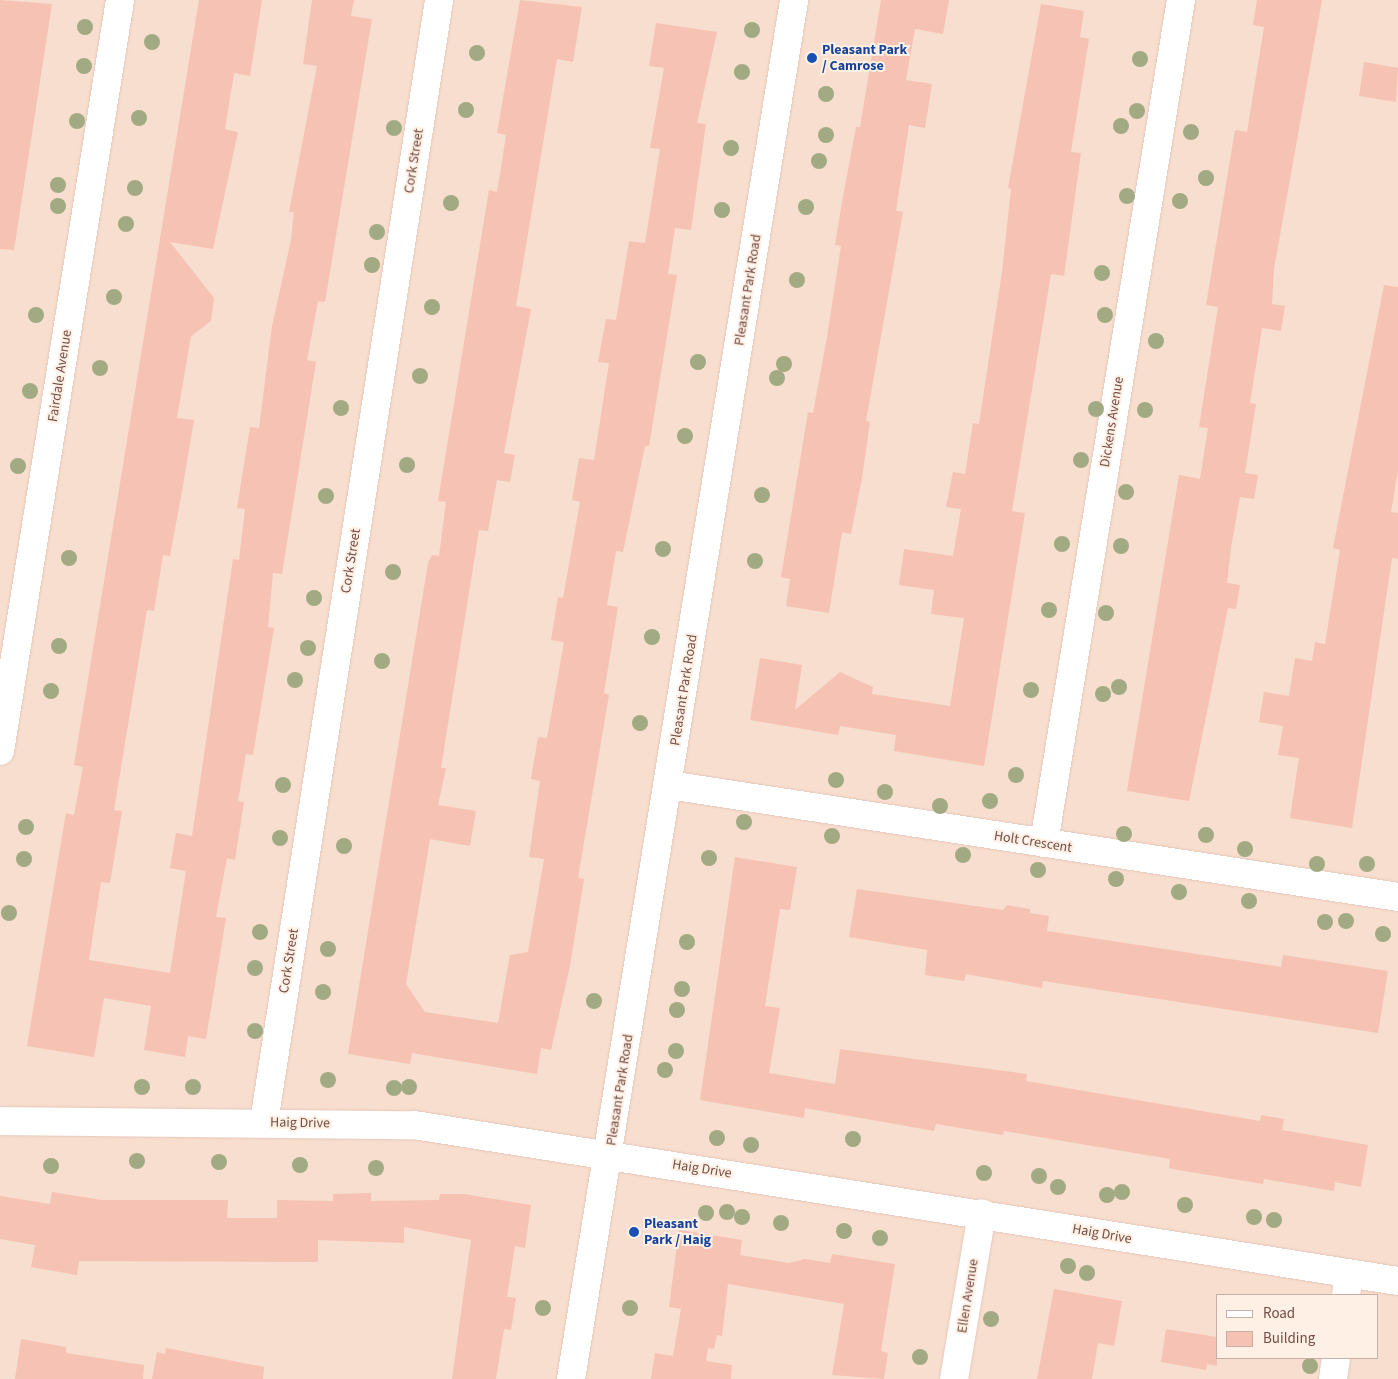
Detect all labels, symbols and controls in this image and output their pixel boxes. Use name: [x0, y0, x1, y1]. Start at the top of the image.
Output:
place label: Pleasant Park / Camrose: [822, 42, 907, 74]
marker: Pleasant Park / Camrose: [806, 52, 818, 64]
street label: Cork Street: [401, 127, 427, 195]
street label: Pleasant Park Road: [731, 233, 765, 347]
street label: Fairdale Avenue: [44, 329, 76, 423]
street label: Dickens Avenue: [1097, 375, 1127, 469]
street label: Cork Street: [338, 527, 364, 595]
street label: Pleasant Park Road: [667, 633, 701, 747]
street label: Holt Crescent: [993, 828, 1073, 856]
street label: Cork Street: [276, 927, 302, 995]
street label: Pleasant Park Road: [603, 1033, 637, 1147]
street label: Haig Drive: [270, 1114, 330, 1132]
street label: Haig Drive: [671, 1156, 733, 1182]
place label: Pleasant Park / Haig: [644, 1216, 711, 1248]
street label: Haig Drive: [1071, 1221, 1133, 1247]
marker: Pleasant Park / Haig: [628, 1226, 640, 1238]
street label: Ellen Avenue: [954, 1258, 982, 1334]
legend: [1216, 1294, 1378, 1359]
text: Road: [1263, 1303, 1295, 1324]
text: Building: [1263, 1328, 1315, 1349]

